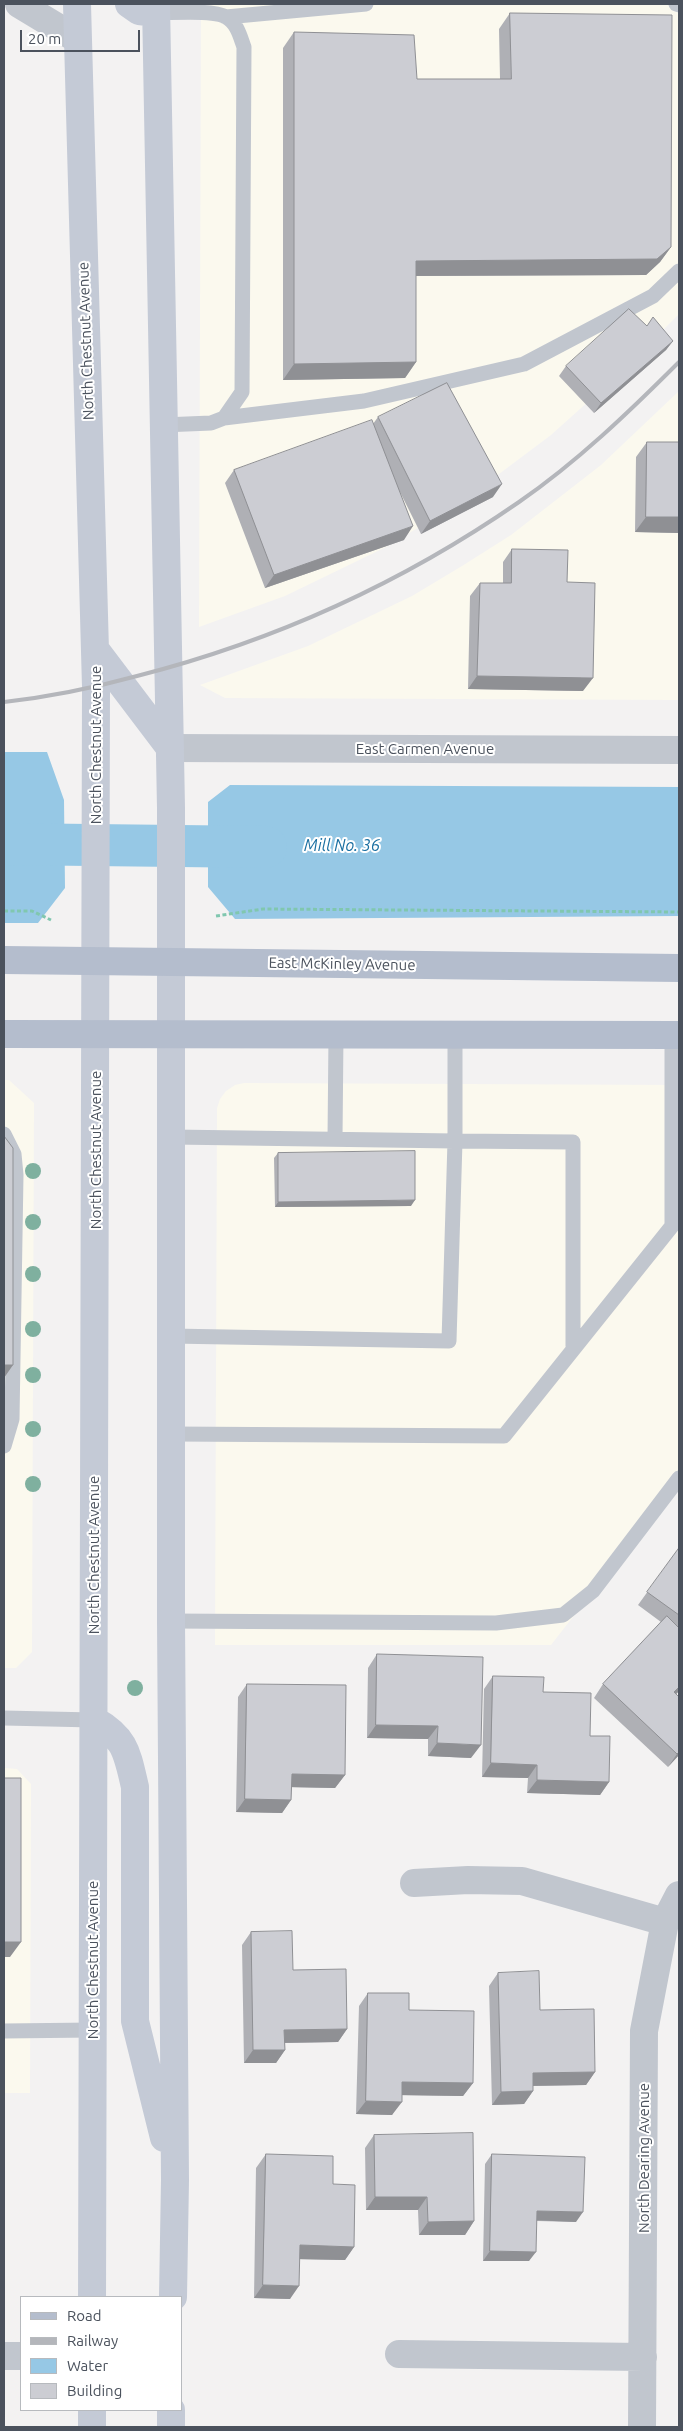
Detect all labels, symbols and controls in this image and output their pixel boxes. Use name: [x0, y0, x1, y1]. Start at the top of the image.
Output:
scale bar: [22, 20, 142, 52]
text: 20 m: [28, 30, 61, 47]
street label: North Chestnut Avenue: [74, 261, 98, 421]
street label: North Chestnut Avenue: [87, 666, 105, 824]
street label: East Carmen Avenue: [356, 740, 494, 758]
water label: Mill No. 36: [304, 836, 380, 856]
street label: East McKinley Avenue: [268, 954, 416, 974]
street label: North Chestnut Avenue: [87, 1071, 105, 1229]
street label: North Chestnut Avenue: [85, 1476, 103, 1634]
street label: North Chestnut Avenue: [84, 1881, 102, 2039]
street label: North Dearing Avenue: [635, 2083, 653, 2233]
legend: [20, 2296, 182, 2411]
text: Road: [67, 2307, 102, 2324]
text: Railway: [67, 2332, 118, 2349]
text: Water: [67, 2357, 108, 2374]
text: Building: [67, 2382, 122, 2399]

